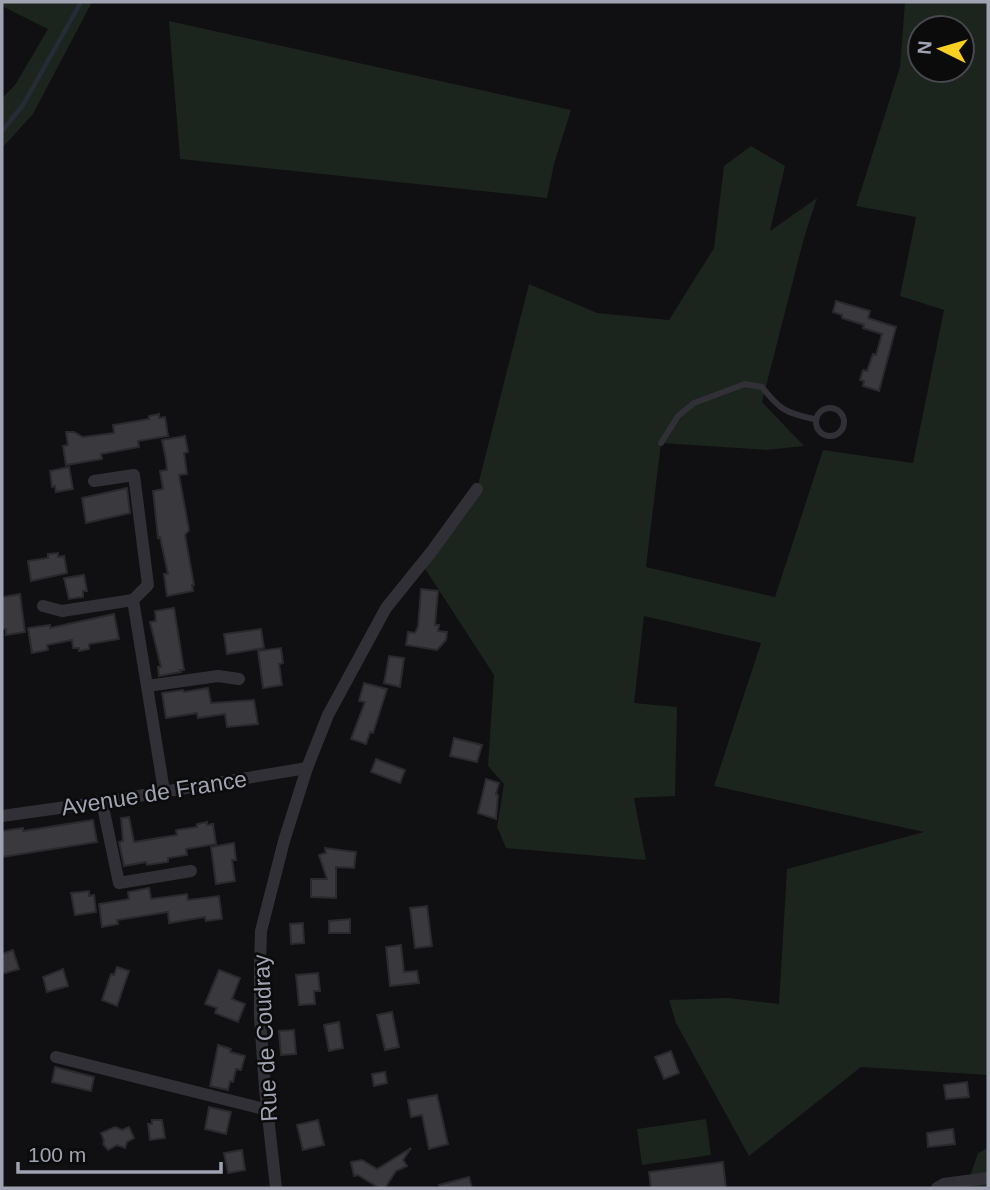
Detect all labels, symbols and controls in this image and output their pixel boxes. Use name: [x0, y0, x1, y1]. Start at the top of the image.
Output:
north arrow: [906, 14, 976, 84]
text: N: [914, 40, 936, 55]
street label: Avenue de France: [59, 765, 249, 821]
street label: Rue de Coudray: [248, 953, 282, 1122]
scale bar: [18, 1130, 220, 1174]
text: 100 m: [28, 1143, 86, 1166]

